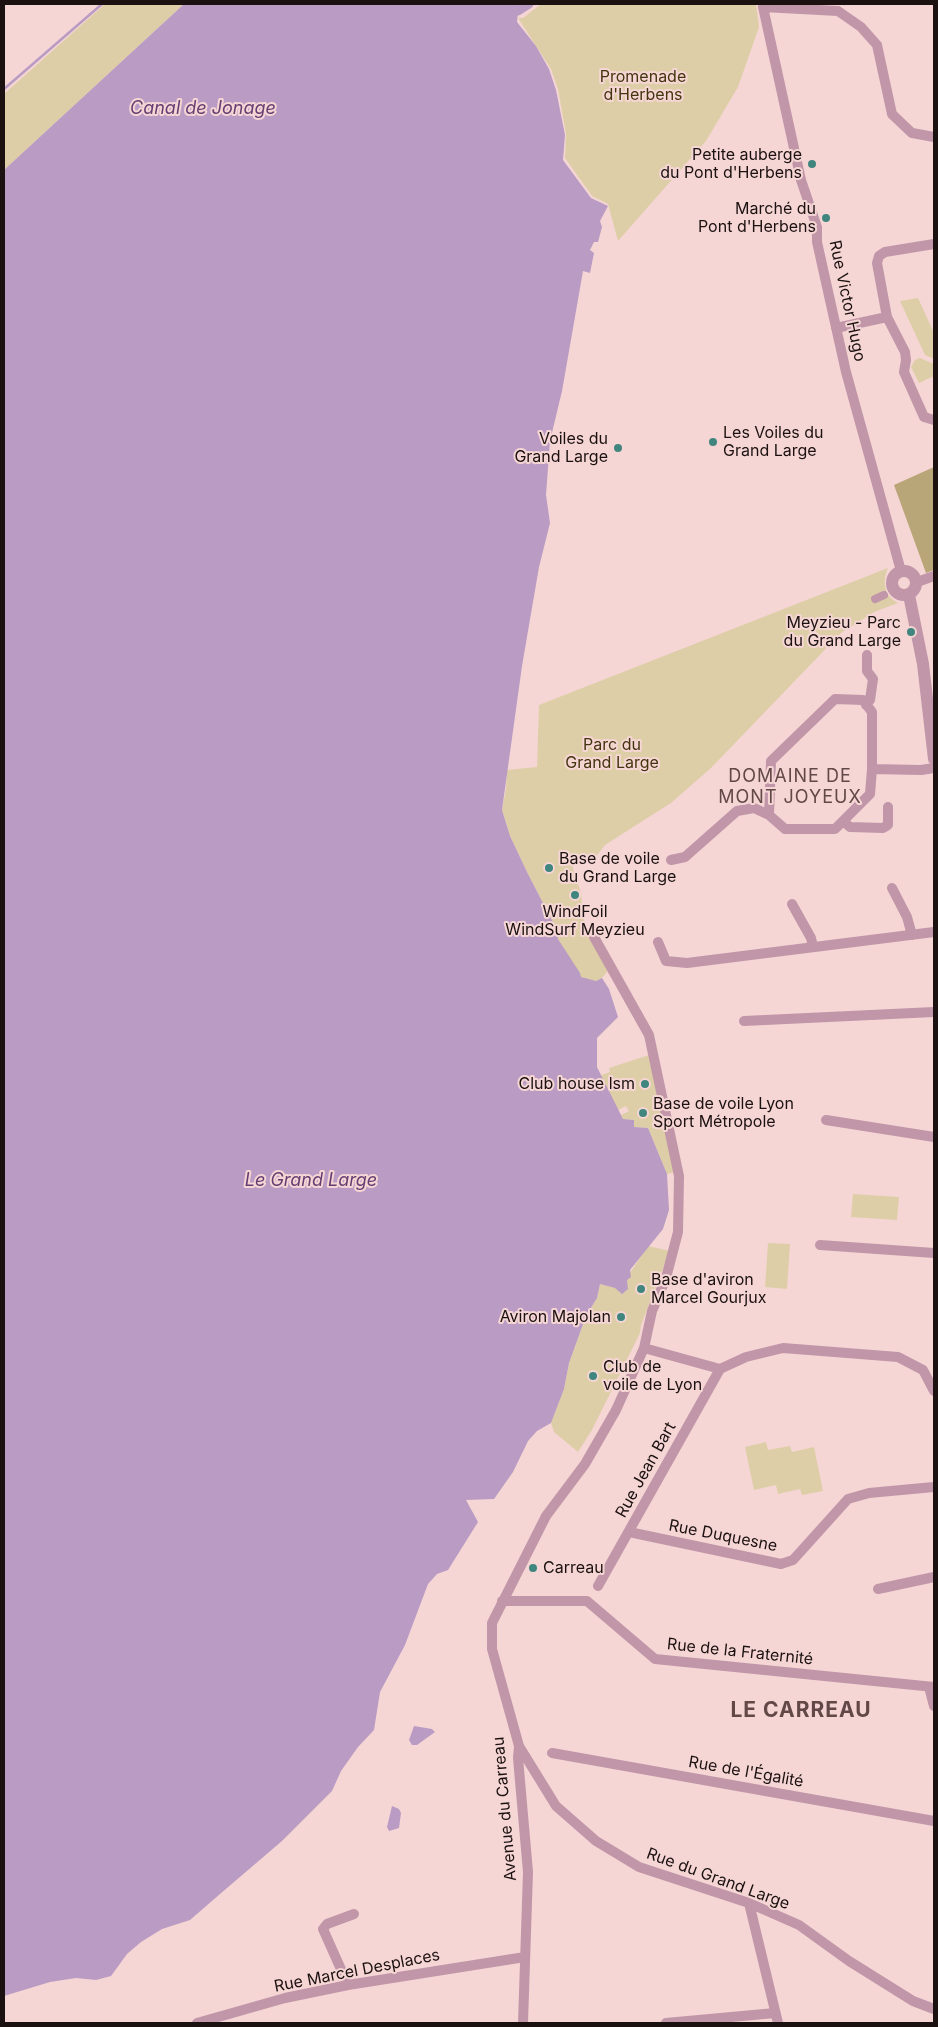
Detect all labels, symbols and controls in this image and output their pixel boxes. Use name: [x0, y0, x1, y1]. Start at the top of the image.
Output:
park label: Promenade d'Herbens: [600, 67, 686, 105]
water label: Canal de Jonage: [130, 98, 276, 120]
place label: Petite auberge du Pont d'Herbens: [660, 145, 802, 183]
marker: Petite auberge du Pont d'Herbens: [806, 158, 818, 170]
place label: Marché du Pont d'Herbens: [698, 199, 816, 237]
marker: Marché du Pont d'Herbens: [820, 212, 832, 224]
street label: Rue Victor Hugo: [825, 239, 869, 363]
place label: Les Voiles du Grand Large: [723, 423, 823, 461]
place label: Voiles du Grand Large: [514, 429, 608, 467]
marker: Les Voiles du Grand Large: [707, 436, 719, 448]
marker: Voiles du Grand Large: [612, 442, 624, 454]
place label: Meyzieu - Parc du Grand Large: [784, 613, 901, 651]
marker: Meyzieu - Parc du Grand Large: [905, 626, 917, 638]
park label: Parc du Grand Large: [565, 735, 659, 773]
district label: DOMAINE DE MONT JOYEUX: [717, 766, 863, 809]
place label: Base de voile du Grand Large: [559, 849, 676, 887]
marker: Base de voile du Grand Large: [543, 862, 555, 874]
marker: WindFoil WindSurf Meyzieu: [569, 889, 581, 901]
place label: WindFoil WindSurf Meyzieu: [505, 902, 645, 940]
place label: Club house lsm: [519, 1074, 635, 1094]
marker: Club house lsm: [639, 1078, 651, 1090]
place label: Base de voile Lyon Sport Métropole: [653, 1094, 794, 1132]
marker: Base de voile Lyon Sport Métropole: [637, 1107, 649, 1119]
water label: Le Grand Large: [245, 1170, 377, 1192]
place label: Base d'aviron Marcel Gourjux: [651, 1270, 766, 1308]
marker: Base d'aviron Marcel Gourjux: [635, 1283, 647, 1295]
place label: Aviron Majolan: [500, 1307, 611, 1327]
marker: Aviron Majolan: [615, 1311, 627, 1323]
place label: Club de voile de Lyon: [603, 1357, 702, 1395]
marker: Club de voile de Lyon: [587, 1370, 599, 1382]
street label: Rue Jean Bart: [612, 1419, 680, 1521]
street label: Rue Duquesne: [667, 1516, 779, 1556]
place label: Carreau: [543, 1558, 604, 1578]
marker: Carreau: [527, 1562, 539, 1574]
street label: Rue de la Fraternité: [666, 1635, 814, 1669]
district label: LE CARREAU: [729, 1698, 873, 1724]
street label: Avenue du Carreau: [489, 1736, 521, 1882]
street label: Rue de l'Égalité: [687, 1752, 805, 1792]
street label: Rue du Grand Large: [644, 1844, 792, 1914]
street label: Rue Marcel Desplaces: [272, 1945, 442, 1997]

